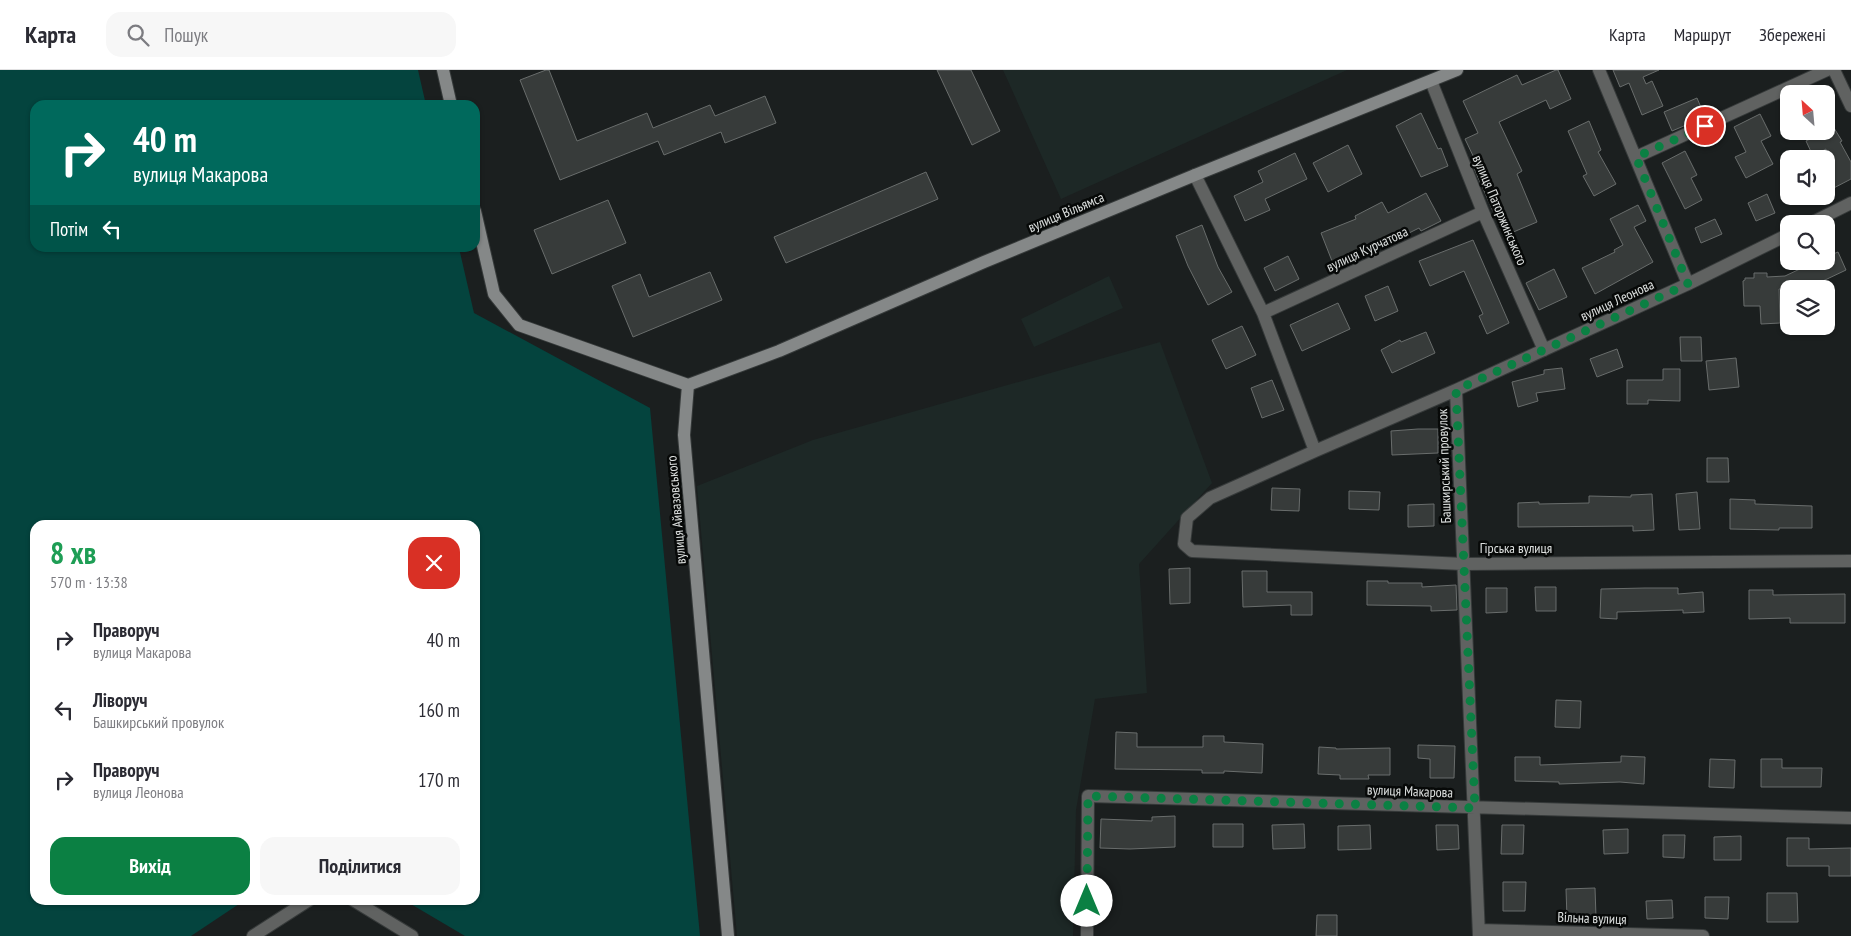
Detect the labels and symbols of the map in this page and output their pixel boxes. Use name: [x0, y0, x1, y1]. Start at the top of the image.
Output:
north arrow: [1780, 85, 1835, 140]
pin: [1684, 105, 1726, 147]
street label: вулиця Паторжинського: [1469, 152, 1531, 268]
street label: вулиця Вільямса: [1025, 188, 1107, 236]
street label: вулиця Курчатова: [1323, 222, 1411, 276]
street label: вулиця Леонова: [1577, 275, 1657, 325]
street label: Башкирський провулок: [1433, 408, 1455, 524]
street label: вулиця Айвазовського: [662, 455, 690, 565]
street label: Гірська вулиця: [1480, 539, 1552, 557]
street label: вулиця Макарова: [1367, 781, 1453, 801]
position arrow: [1060, 874, 1112, 926]
street label: Вільна вулиця: [1557, 908, 1627, 928]

